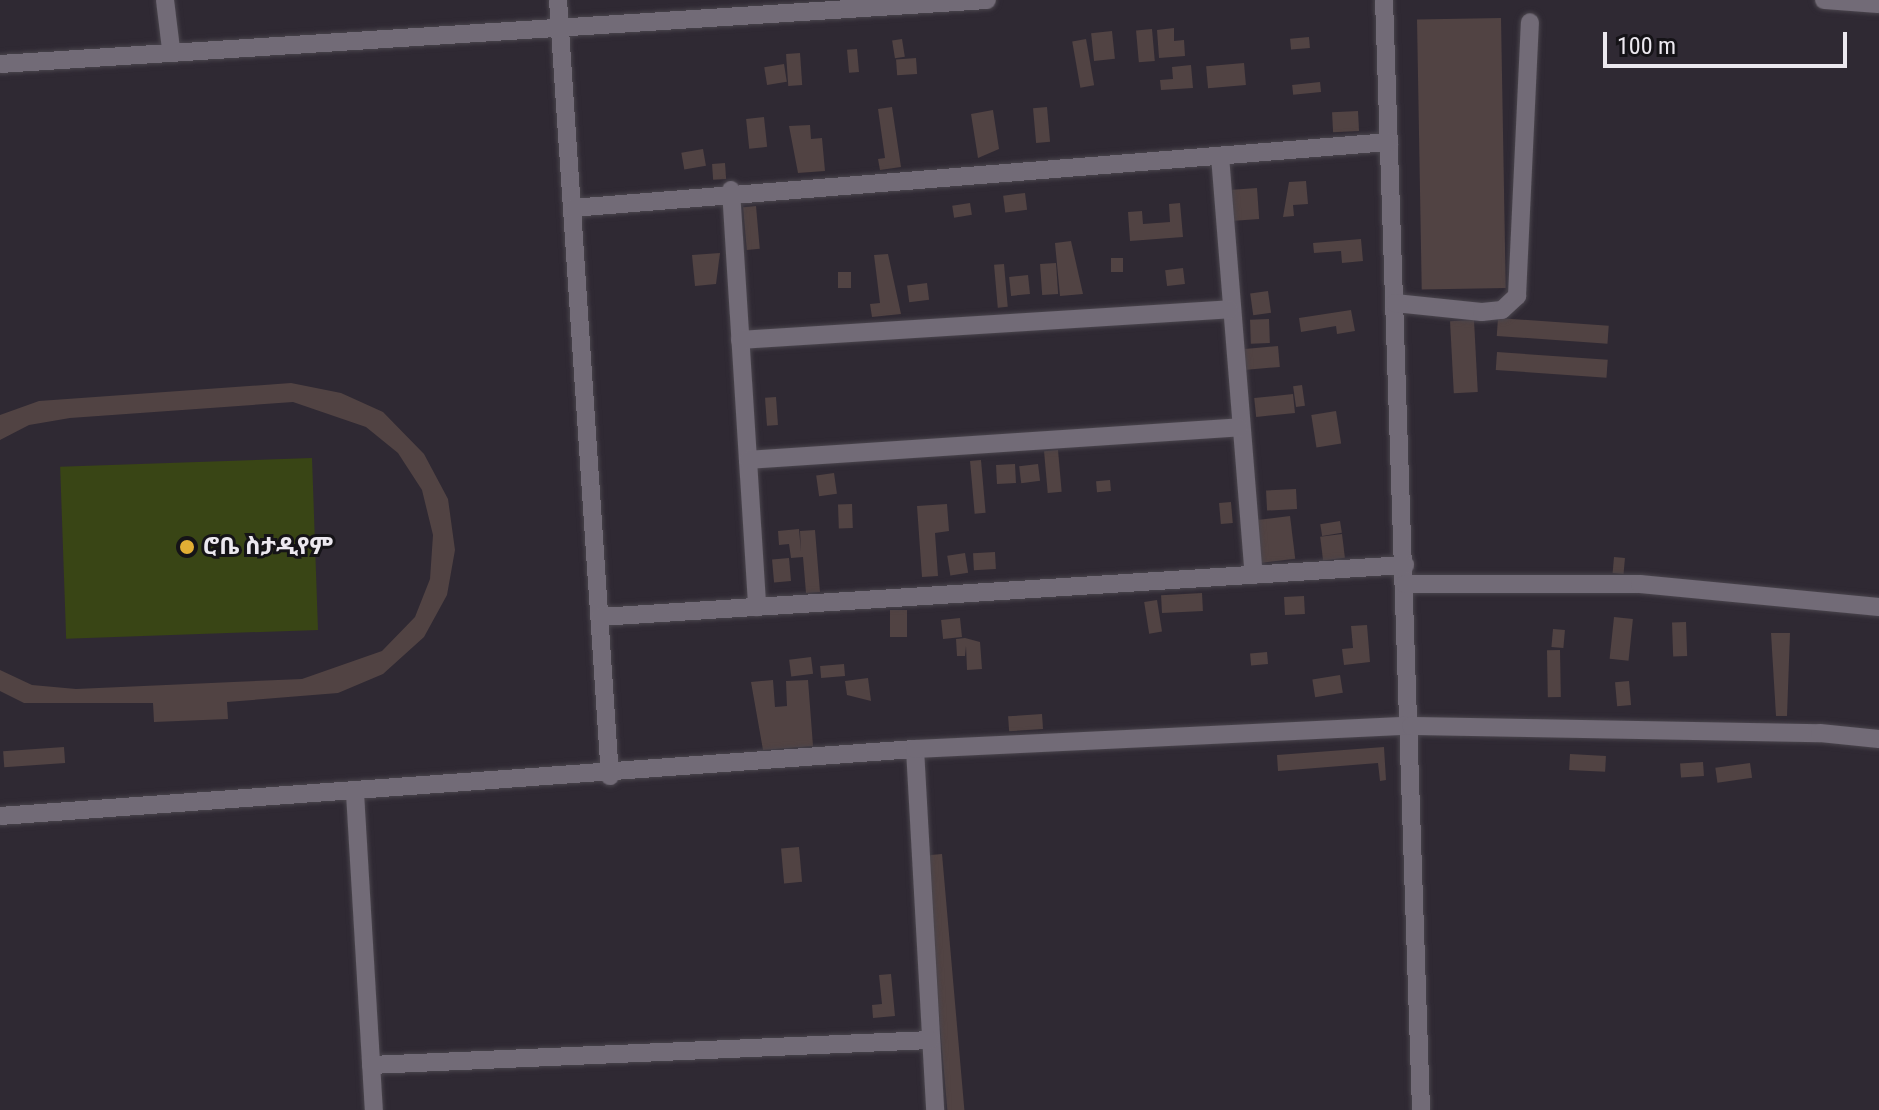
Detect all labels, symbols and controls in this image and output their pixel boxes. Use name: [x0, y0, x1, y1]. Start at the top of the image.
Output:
scale bar: [1607, 16, 1851, 66]
text: 100 m: [1617, 32, 1676, 60]
place label: ሮቤ ስታዲየም: [203, 533, 333, 561]
marker: ሮቤ ስታዲየም: [178, 538, 196, 556]

